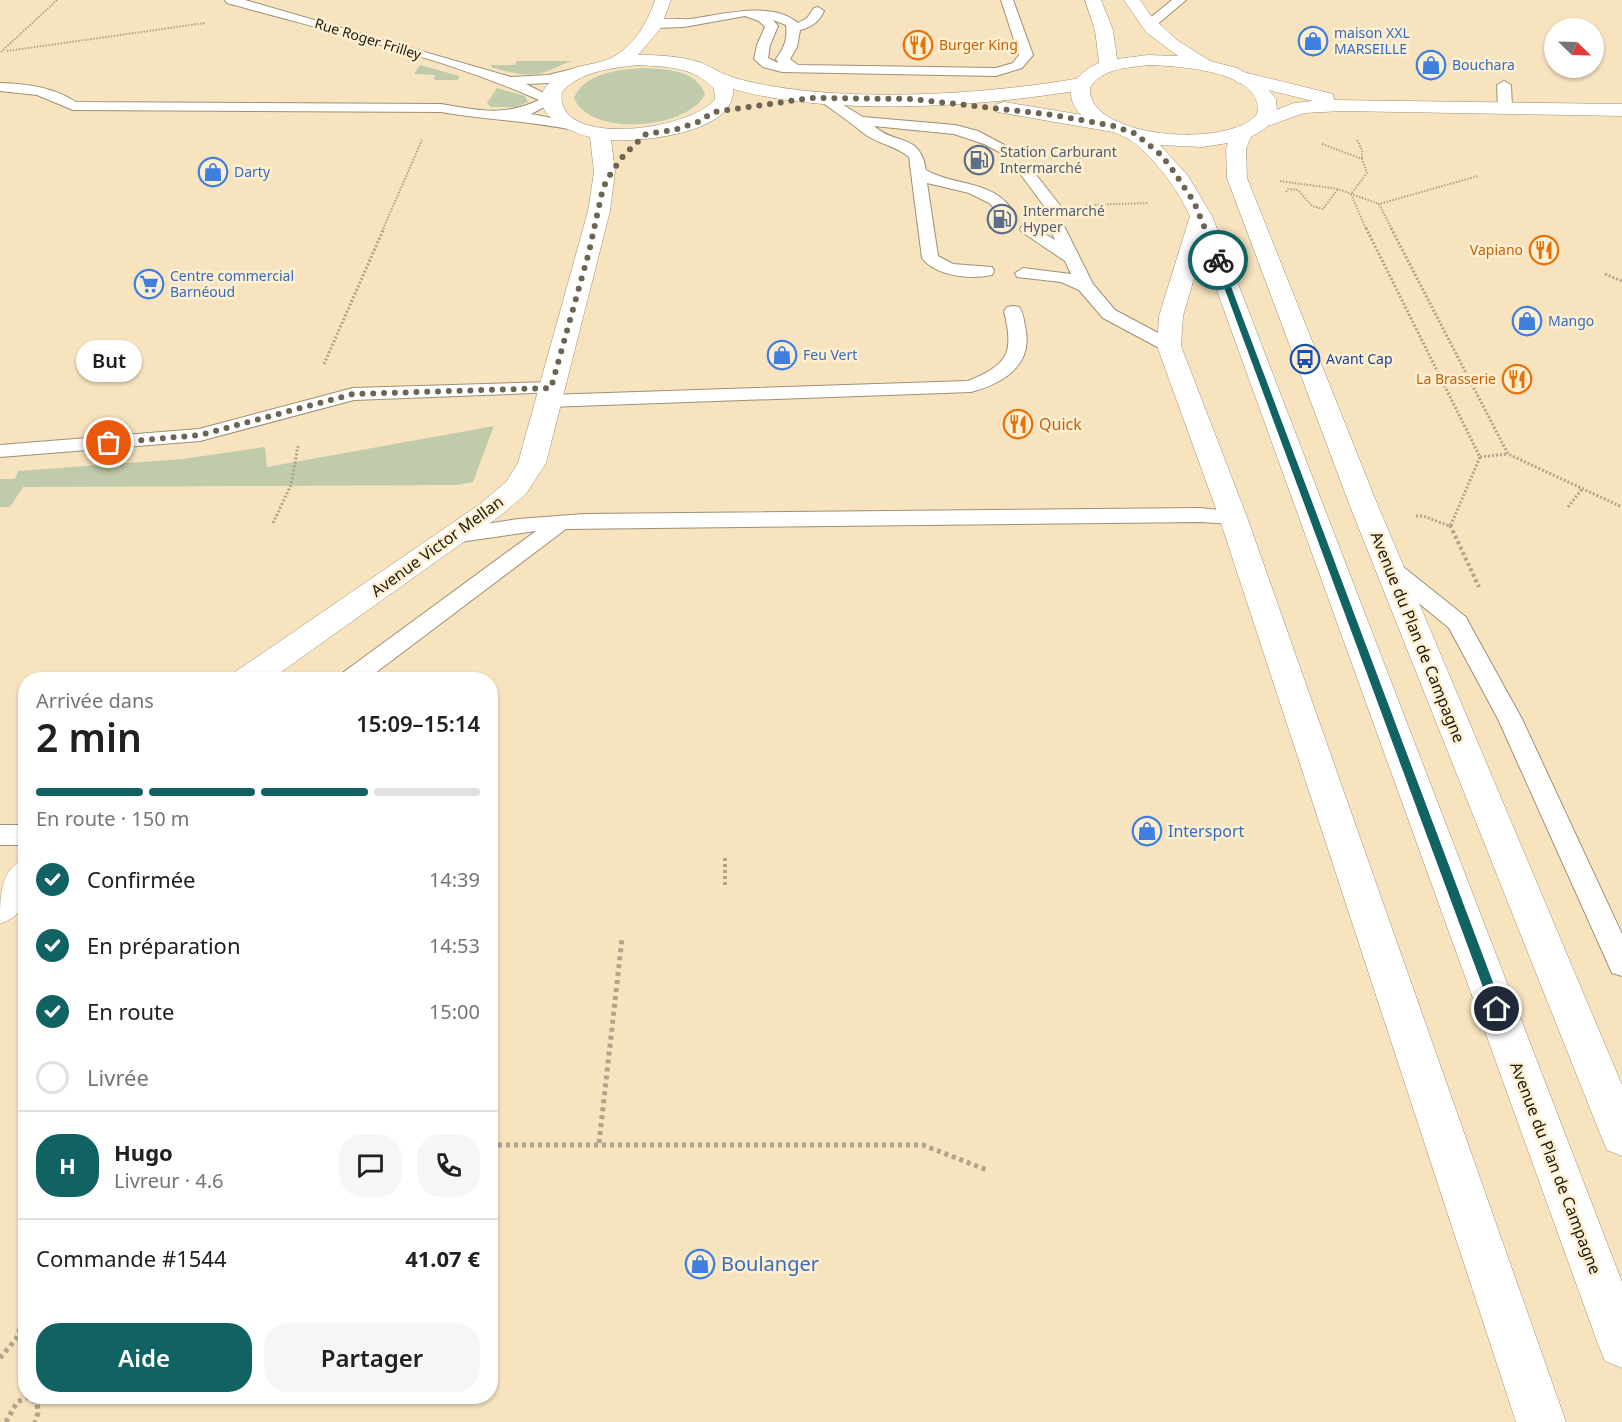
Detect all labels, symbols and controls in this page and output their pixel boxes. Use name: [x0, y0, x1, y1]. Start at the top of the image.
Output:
street label: Rue Roger Frilley: [312, 13, 425, 64]
north arrow: [1544, 18, 1604, 78]
map controls: [1544, 18, 1604, 78]
place label: maison XXL MARSEILLE: [1334, 23, 1410, 58]
shop icon: maison XXL MARSEILLE: [1297, 25, 1329, 57]
restaurant icon: Burger King: [902, 29, 934, 61]
place label: Burger King: [939, 35, 1018, 54]
shop icon: Bouchara: [1415, 49, 1447, 81]
place label: Bouchara: [1452, 55, 1515, 74]
place label: Station Carburant Intermarché: [1000, 142, 1117, 177]
fuel station icon: Station Carburant Intermarché: [963, 144, 995, 176]
shop icon: Darty: [197, 156, 229, 188]
place label: Darty: [234, 162, 271, 181]
place label: Intermarché Hyper: [1023, 201, 1105, 236]
fuel station icon: Intermarché Hyper: [986, 203, 1018, 235]
courier: [1188, 230, 1248, 290]
restaurant icon: Vapiano: [1528, 234, 1560, 266]
place label: Vapiano: [1470, 240, 1523, 259]
icon: bike: [1202, 244, 1235, 277]
place label: Centre commercial Barnéoud: [170, 266, 294, 301]
supermarket icon: Centre commercial Barnéoud: [133, 268, 165, 300]
shop icon: Mango: [1511, 305, 1543, 337]
place label: Mango: [1548, 311, 1594, 330]
shop icon: Feu Vert: [766, 339, 798, 371]
callout: But: [76, 341, 142, 383]
bus stop icon: Avant Cap: [1289, 343, 1321, 375]
place label: Feu Vert: [803, 345, 857, 364]
text: But: [92, 347, 126, 374]
place label: Avant Cap: [1326, 349, 1393, 368]
restaurant icon: La Brasserie: [1501, 363, 1533, 395]
place label: La Brasserie: [1416, 369, 1496, 388]
restaurant icon: Quick: [1002, 408, 1034, 440]
place label: Quick: [1039, 413, 1082, 435]
pin: [83, 417, 134, 468]
icon: bag: [92, 426, 125, 459]
street label: Avenue Victor Mellan: [366, 490, 508, 602]
street label: Avenue du Plan de Campagne: [1366, 528, 1470, 746]
text: Arrivée dans: [36, 687, 154, 714]
text: 15:09–15:14: [356, 708, 480, 738]
text: 2 min: [36, 710, 142, 763]
text: En route · 150 m: [36, 805, 189, 832]
shop icon: Intersport: [1131, 815, 1163, 847]
place label: Intersport: [1168, 820, 1245, 842]
icon: check: [36, 863, 69, 896]
text: Confirmée: [87, 864, 196, 894]
text: 14:39: [429, 866, 480, 893]
icon: check: [36, 929, 69, 962]
text: En préparation: [87, 930, 241, 960]
text: 14:53: [429, 932, 480, 959]
pin: [1471, 983, 1522, 1034]
icon: home: [1480, 992, 1513, 1025]
icon: check: [36, 995, 69, 1028]
text: En route: [87, 996, 174, 1026]
text: 15:00: [429, 998, 480, 1025]
street label: Avenue du Plan de Campagne: [1505, 1059, 1607, 1277]
text: Livrée: [87, 1062, 149, 1092]
button: chat: [339, 1134, 402, 1197]
button: phone: [417, 1134, 480, 1197]
text: Hugo: [114, 1137, 173, 1167]
text: H: [59, 1150, 76, 1180]
text: Livreur · 4.6: [114, 1167, 224, 1194]
text: Commande #1544: [36, 1243, 227, 1273]
text: 41.07 €: [405, 1243, 480, 1273]
shop icon: Boulanger: [684, 1248, 716, 1280]
place label: Boulanger: [721, 1250, 819, 1277]
button: Aide: [36, 1323, 252, 1392]
button: Partager: [264, 1323, 480, 1392]

